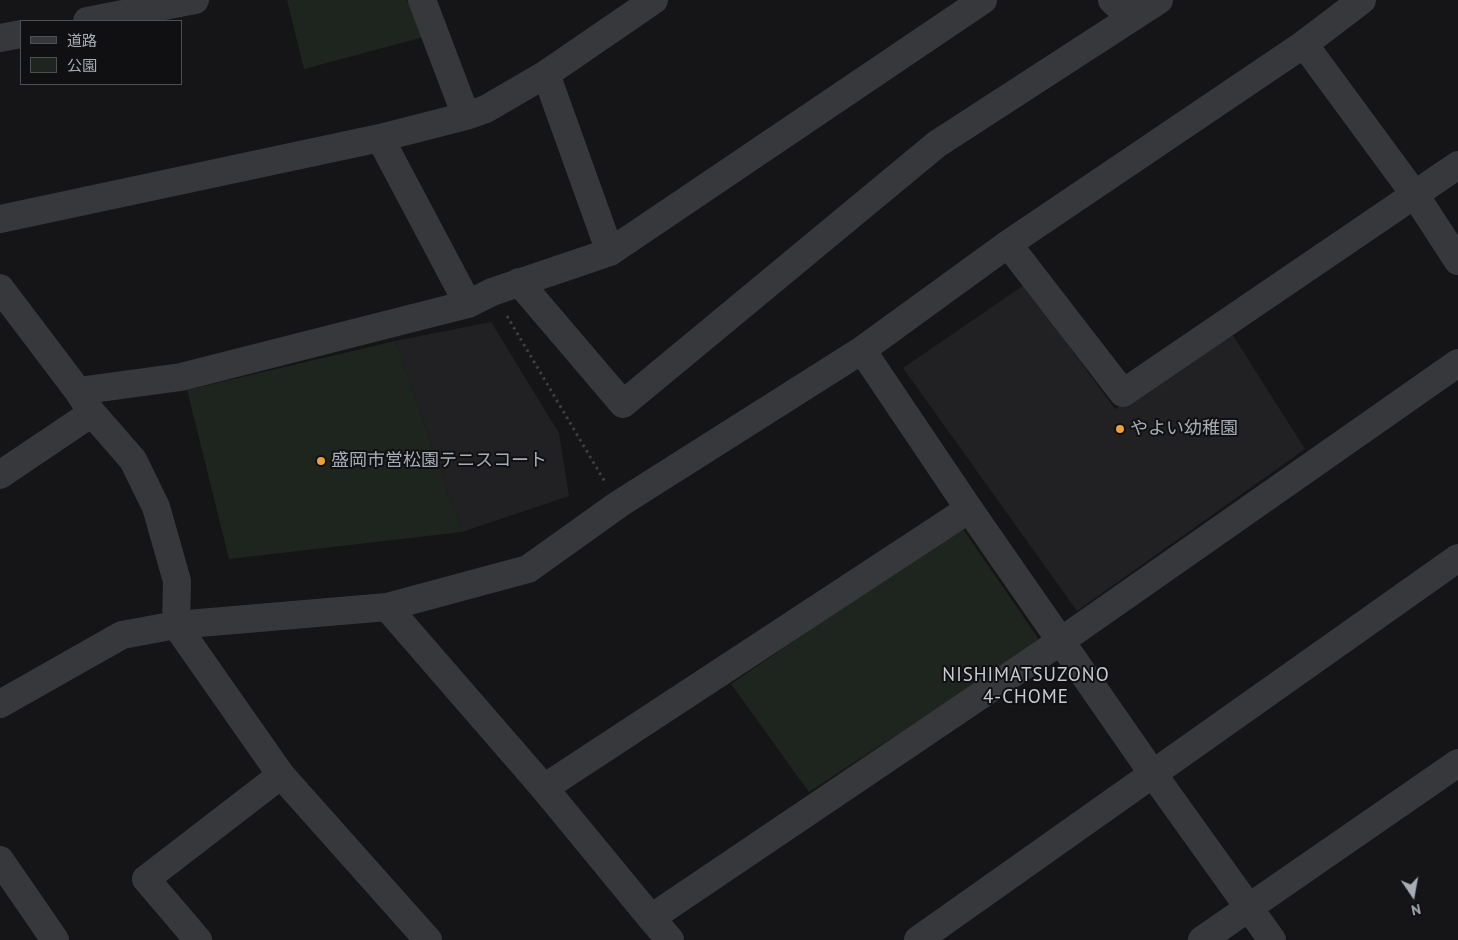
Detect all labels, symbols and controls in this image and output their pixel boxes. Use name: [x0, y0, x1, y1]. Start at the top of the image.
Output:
legend: [20, 20, 182, 85]
text: 道路: [67, 31, 97, 50]
text: 公園: [67, 56, 97, 75]
place label: やよい幼稚園: [1130, 418, 1238, 440]
marker: やよい幼稚園: [1114, 423, 1126, 435]
place label: 盛岡市営松園テニスコート: [331, 450, 547, 472]
marker: 盛岡市営松園テニスコート: [315, 455, 327, 467]
district label: NISHIMATSUZONO 4-CHOME: [941, 665, 1111, 709]
north arrow: [1388, 870, 1438, 920]
text: N: [1410, 900, 1422, 919]

